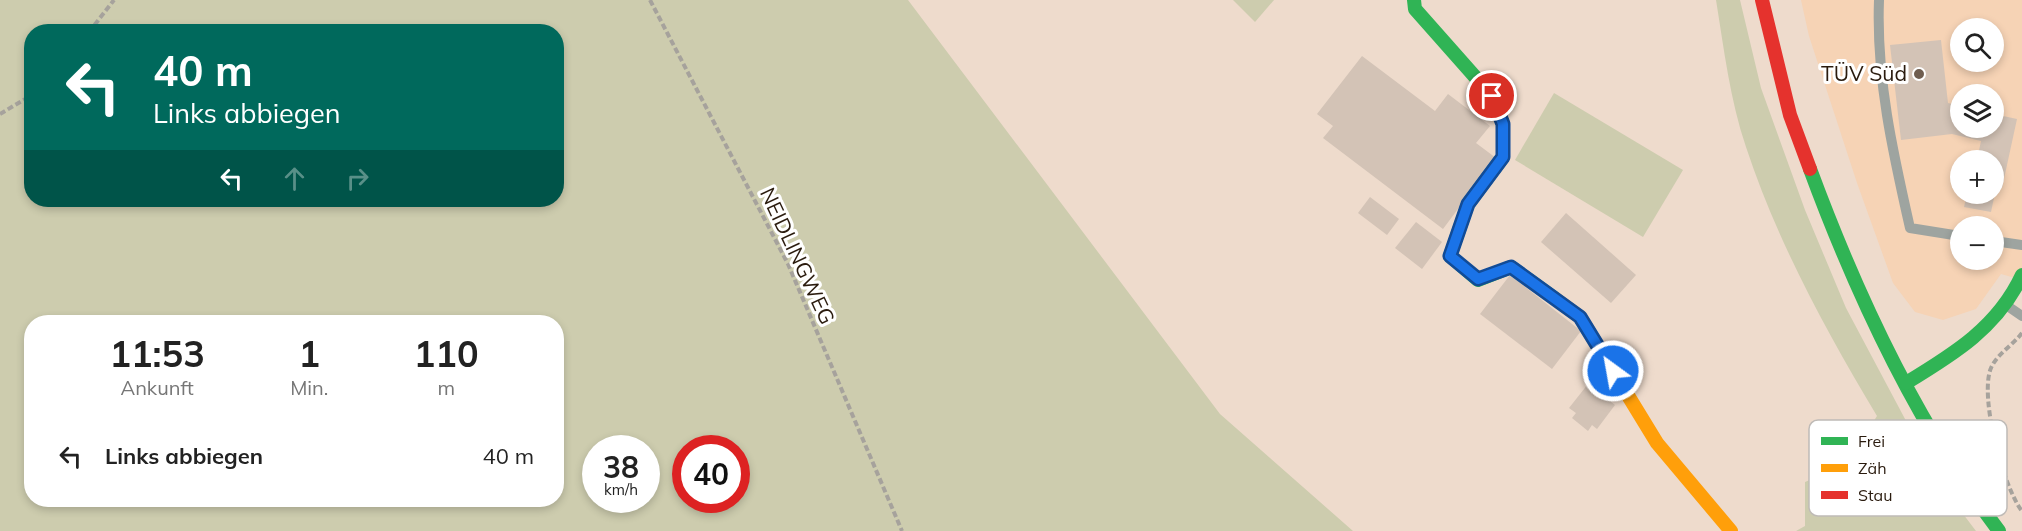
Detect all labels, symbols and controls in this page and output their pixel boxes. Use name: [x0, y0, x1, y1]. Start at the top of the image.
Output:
map controls: [1950, 18, 2004, 270]
button: search: [1950, 18, 2004, 72]
text: 40 m: [153, 44, 253, 97]
icon: left: [54, 48, 132, 126]
place label: TÜV Süd: [1821, 60, 1907, 86]
marker: TÜV Süd: [1912, 67, 1926, 81]
pin: [1466, 70, 1517, 121]
icon: arrive: [1475, 79, 1508, 112]
button: layers: [1950, 84, 2004, 138]
text: Links abbiegen: [153, 96, 341, 130]
button: +: [1950, 150, 2004, 204]
icon: left: [215, 162, 248, 195]
icon: ahead: [278, 162, 311, 195]
icon: right: [341, 162, 374, 195]
street label: NEIDLINGWEG: [755, 183, 841, 328]
button: −: [1950, 216, 2004, 270]
text: 11:53: [109, 331, 205, 376]
text: 1: [298, 331, 320, 376]
text: 110: [414, 331, 479, 376]
position arrow: [1581, 339, 1645, 403]
text: Ankunft: [120, 375, 194, 400]
text: Min.: [290, 375, 328, 400]
text: m: [437, 375, 455, 400]
legend: [1809, 420, 2007, 516]
text: Frei: [1858, 431, 1885, 451]
speed limit sign: 40: [672, 435, 750, 513]
icon: left: [54, 440, 87, 473]
text: Links abbiegen: [105, 442, 263, 470]
text: 40 m: [483, 442, 534, 470]
text: 38: [603, 448, 639, 486]
text: Zäh: [1858, 458, 1887, 478]
text: km/h: [604, 480, 638, 499]
text: Stau: [1858, 485, 1892, 505]

